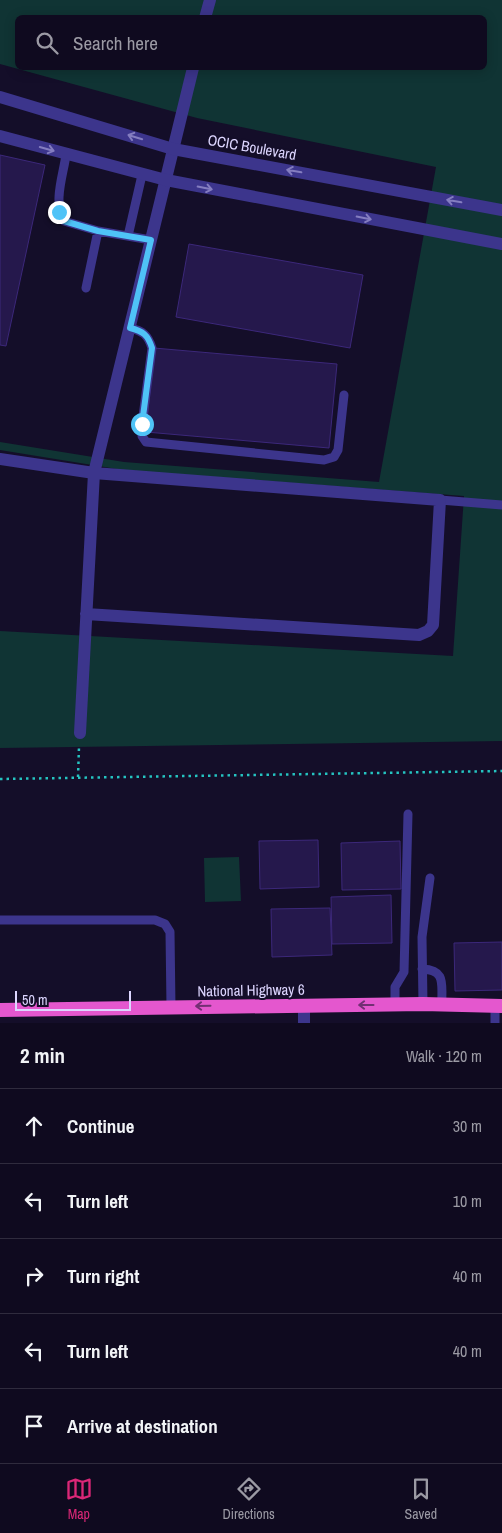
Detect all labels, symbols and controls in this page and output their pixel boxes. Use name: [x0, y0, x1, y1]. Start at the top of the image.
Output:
search box: [15, 15, 487, 70]
icon: search: [33, 29, 61, 57]
text: Search here: [73, 30, 158, 56]
street label: OCIC Boulevard: [206, 129, 298, 165]
one-way arrow: [128, 132, 144, 142]
one-way arrow: [38, 145, 54, 155]
one-way arrow: [287, 166, 303, 175]
one-way arrow: [196, 183, 212, 193]
one-way arrow: [446, 195, 462, 205]
route end: [48, 201, 71, 224]
one-way arrow: [356, 213, 372, 223]
route start: [131, 413, 154, 436]
street label: National Highway 6: [197, 979, 305, 1001]
scale bar: [15, 988, 131, 1011]
text: 50 m: [22, 991, 48, 1009]
one-way arrow: [358, 1000, 374, 1010]
one-way arrow: [196, 1002, 212, 1011]
text: 2 min: [20, 1041, 65, 1070]
text: Walk · 120 m: [406, 1045, 482, 1067]
icon: ahead: [20, 1112, 48, 1140]
text: Continue: [67, 1113, 135, 1139]
text: 30 m: [453, 1115, 482, 1137]
icon: left: [20, 1187, 48, 1215]
text: Turn left: [67, 1188, 128, 1214]
text: 10 m: [453, 1190, 482, 1212]
icon: right: [20, 1262, 48, 1290]
text: Turn right: [67, 1263, 139, 1289]
text: 40 m: [453, 1265, 482, 1287]
icon: left: [20, 1337, 48, 1365]
text: Turn left: [67, 1338, 128, 1364]
text: 40 m: [453, 1340, 482, 1362]
icon: arrive: [20, 1412, 48, 1440]
text: Arrive at destination: [67, 1413, 218, 1439]
tab: Map: [65, 1475, 93, 1523]
tab: Directions: [223, 1475, 275, 1523]
tab: Saved: [405, 1475, 437, 1523]

